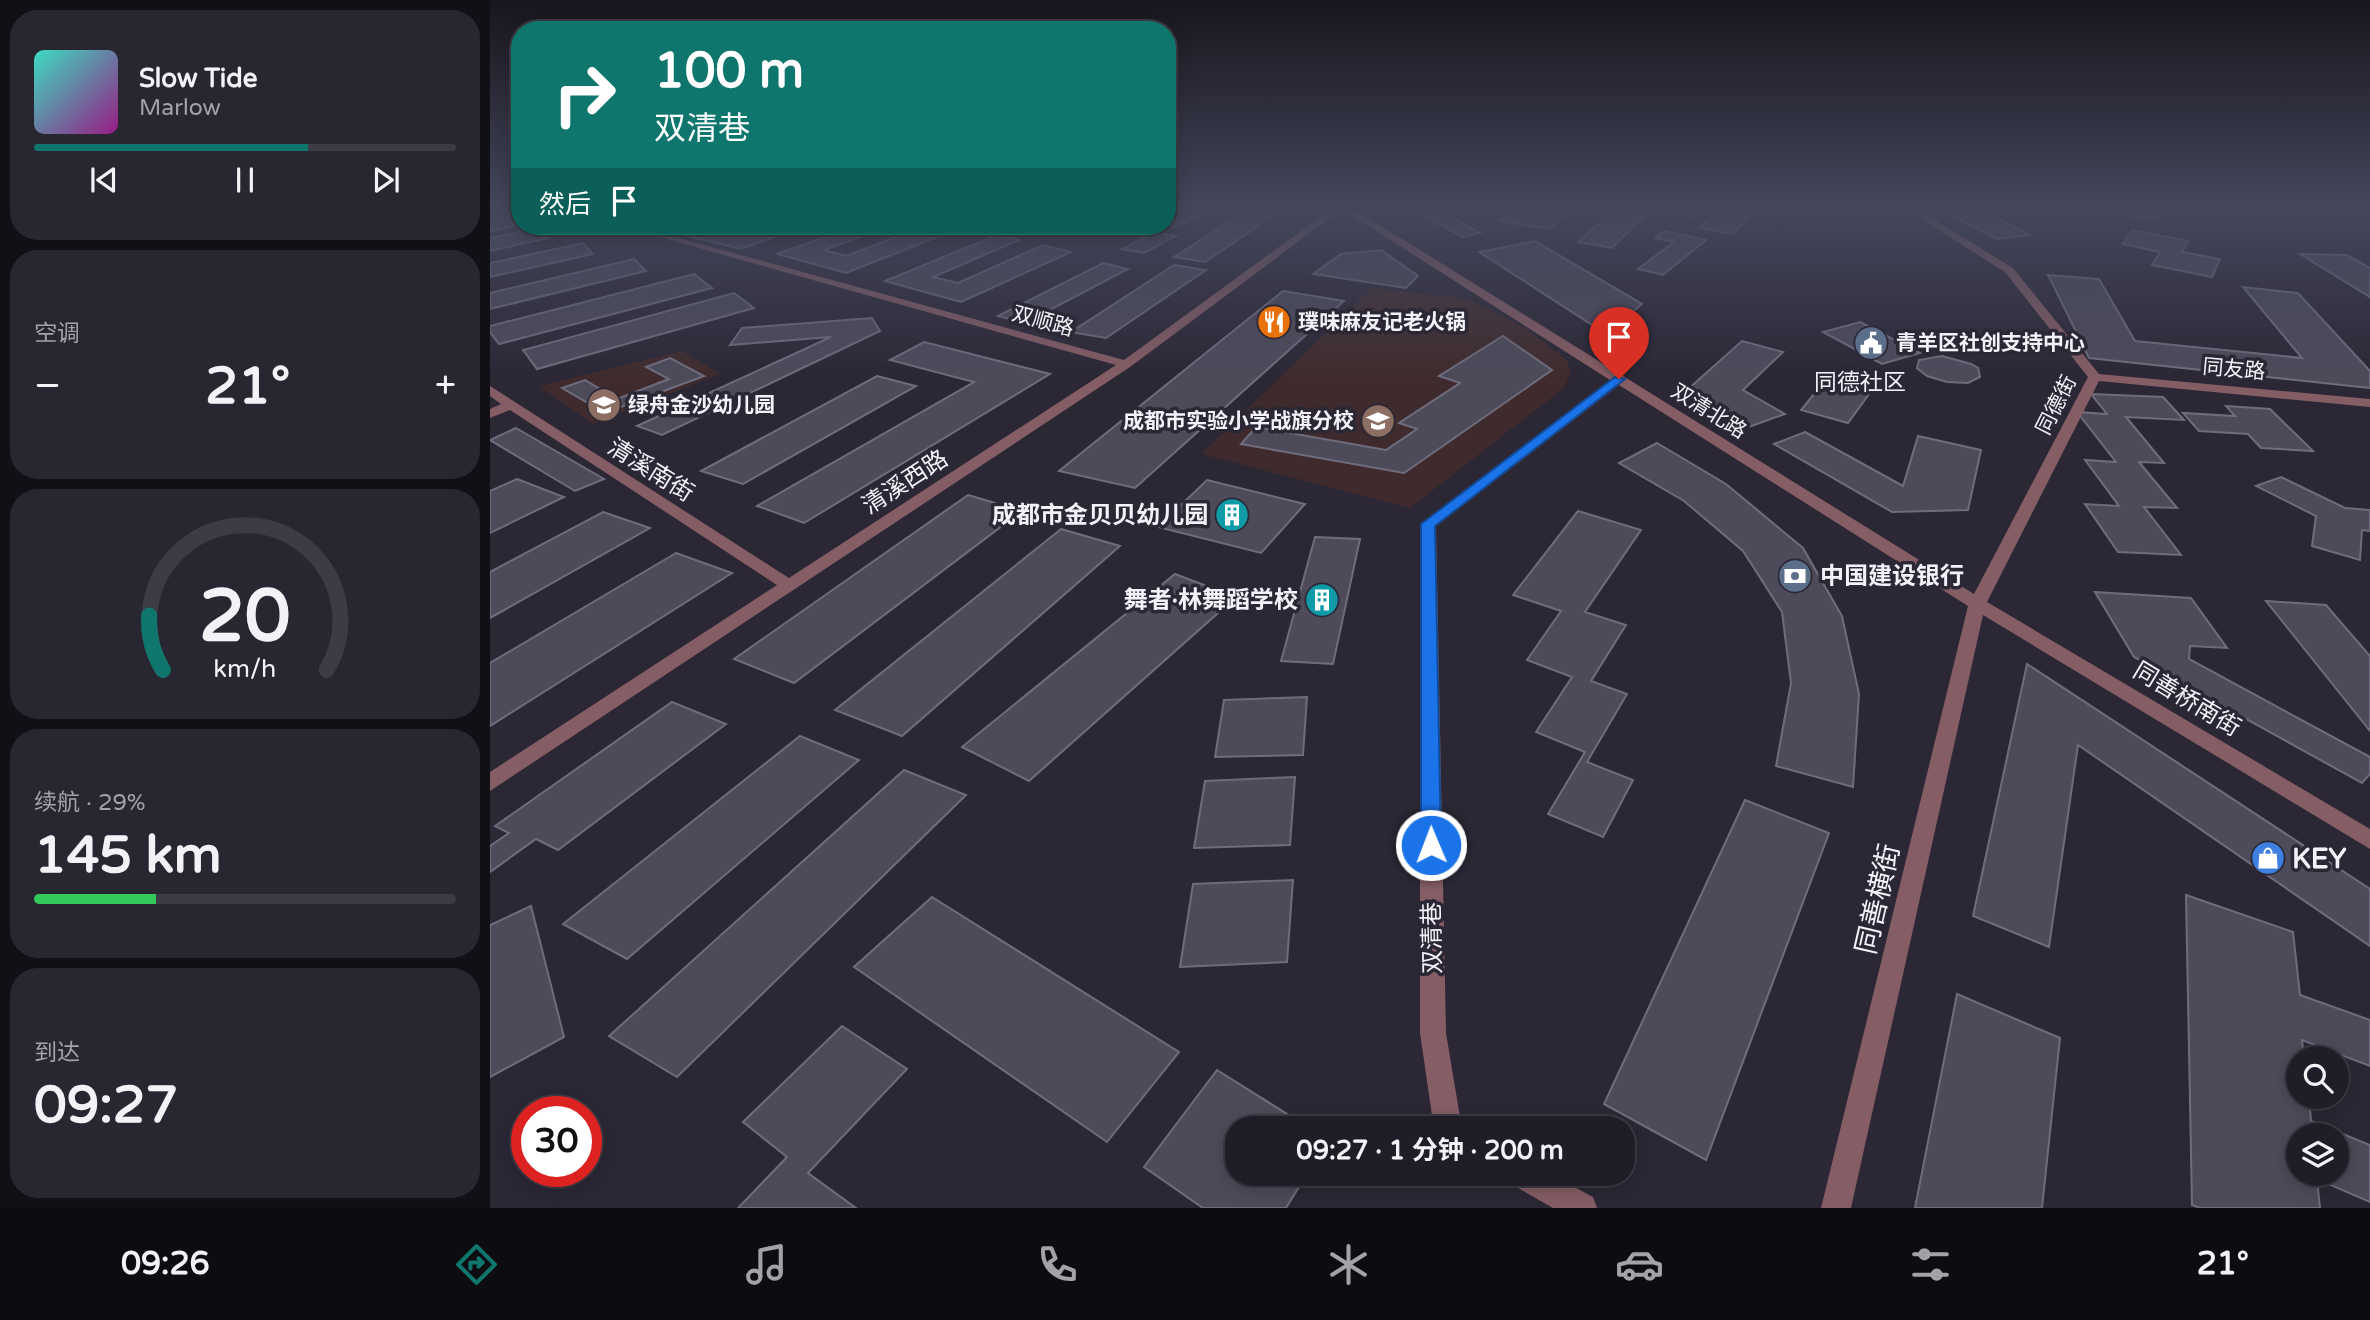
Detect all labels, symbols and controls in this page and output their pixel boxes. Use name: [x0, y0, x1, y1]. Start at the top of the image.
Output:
text: 100 m: [654, 42, 804, 101]
icon: right: [539, 49, 630, 140]
text: Slow Tide: [139, 63, 257, 94]
text: Marlow: [139, 94, 221, 122]
text: 双清巷: [654, 110, 750, 148]
icon: previous: [85, 161, 123, 199]
icon: pause: [226, 161, 264, 199]
icon: next: [367, 161, 405, 199]
icon: arrive: [605, 182, 643, 220]
text: 然后: [539, 189, 591, 220]
street label: 双顺路: [1009, 301, 1077, 342]
restaurant icon: 璞味麻友记老火锅: [1255, 303, 1293, 341]
pin: [1589, 307, 1649, 379]
place label: 璞味麻友记老火锅: [1298, 310, 1466, 335]
icon: arrive: [1600, 318, 1638, 356]
text: 空调: [34, 320, 80, 348]
public building icon: 青羊区社创支持中心: [1852, 324, 1890, 362]
place label: 青羊区社创支持中心: [1896, 331, 2085, 356]
street label: 同友路: [2201, 354, 2266, 385]
text: 21°: [205, 355, 290, 418]
text: −: [34, 363, 61, 409]
text: +: [435, 363, 456, 409]
district label: 同德社区: [1814, 369, 1906, 397]
street label: 同德街: [2031, 371, 2082, 439]
street label: 双清北路: [1666, 379, 1751, 444]
school or university icon: 绿舟金沙幼儿园: [585, 386, 623, 424]
place label: 绿舟金沙幼儿园: [628, 393, 775, 418]
school or university icon: 成都市实验小学战旗分校: [1359, 402, 1397, 440]
place label: 成都市实验小学战旗分校: [1123, 409, 1354, 434]
street label: 清溪南街: [602, 433, 699, 508]
street label: 清溪西路: [857, 444, 953, 521]
building icon: 成都市金贝贝幼儿园: [1213, 496, 1251, 534]
place label: 成都市金贝贝幼儿园: [992, 501, 1208, 530]
bank icon: 中国建设银行: [1776, 557, 1814, 595]
place label: 中国建设银行: [1820, 562, 1964, 591]
text: 20: [199, 573, 291, 661]
building icon: 舞者·林舞蹈学校: [1303, 581, 1341, 619]
place label: 舞者·林舞蹈学校: [1124, 586, 1298, 615]
text: km/h: [214, 654, 276, 684]
street label: 同善桥南街: [2128, 656, 2246, 743]
text: 续航 · 29%: [34, 789, 146, 817]
position arrow: [1394, 808, 1468, 882]
text: 145 km: [34, 824, 222, 887]
shop icon: KEY: [2249, 839, 2287, 877]
street label: 同善横街: [1849, 841, 1907, 958]
place label: KEY: [2292, 842, 2347, 876]
street label: 双清巷: [1417, 902, 1448, 974]
text: 到达: [34, 1039, 80, 1067]
map controls: [2286, 1046, 2349, 1186]
button: search: [2286, 1046, 2349, 1109]
text: 09:27: [34, 1074, 178, 1137]
speed limit sign: 30: [511, 1096, 602, 1187]
button: layers: [2286, 1123, 2349, 1186]
text: 09:27 · 1 分钟 · 200 m: [1296, 1135, 1564, 1166]
icon: directions: [452, 1240, 501, 1289]
icon: music: [742, 1240, 791, 1289]
icon: phone: [1033, 1240, 1082, 1289]
icon: climate: [1324, 1240, 1373, 1289]
icon: car: [1615, 1240, 1664, 1289]
icon: filters: [1906, 1240, 1955, 1289]
text: 09:26: [121, 1245, 210, 1283]
text: 21°: [2197, 1245, 2249, 1283]

